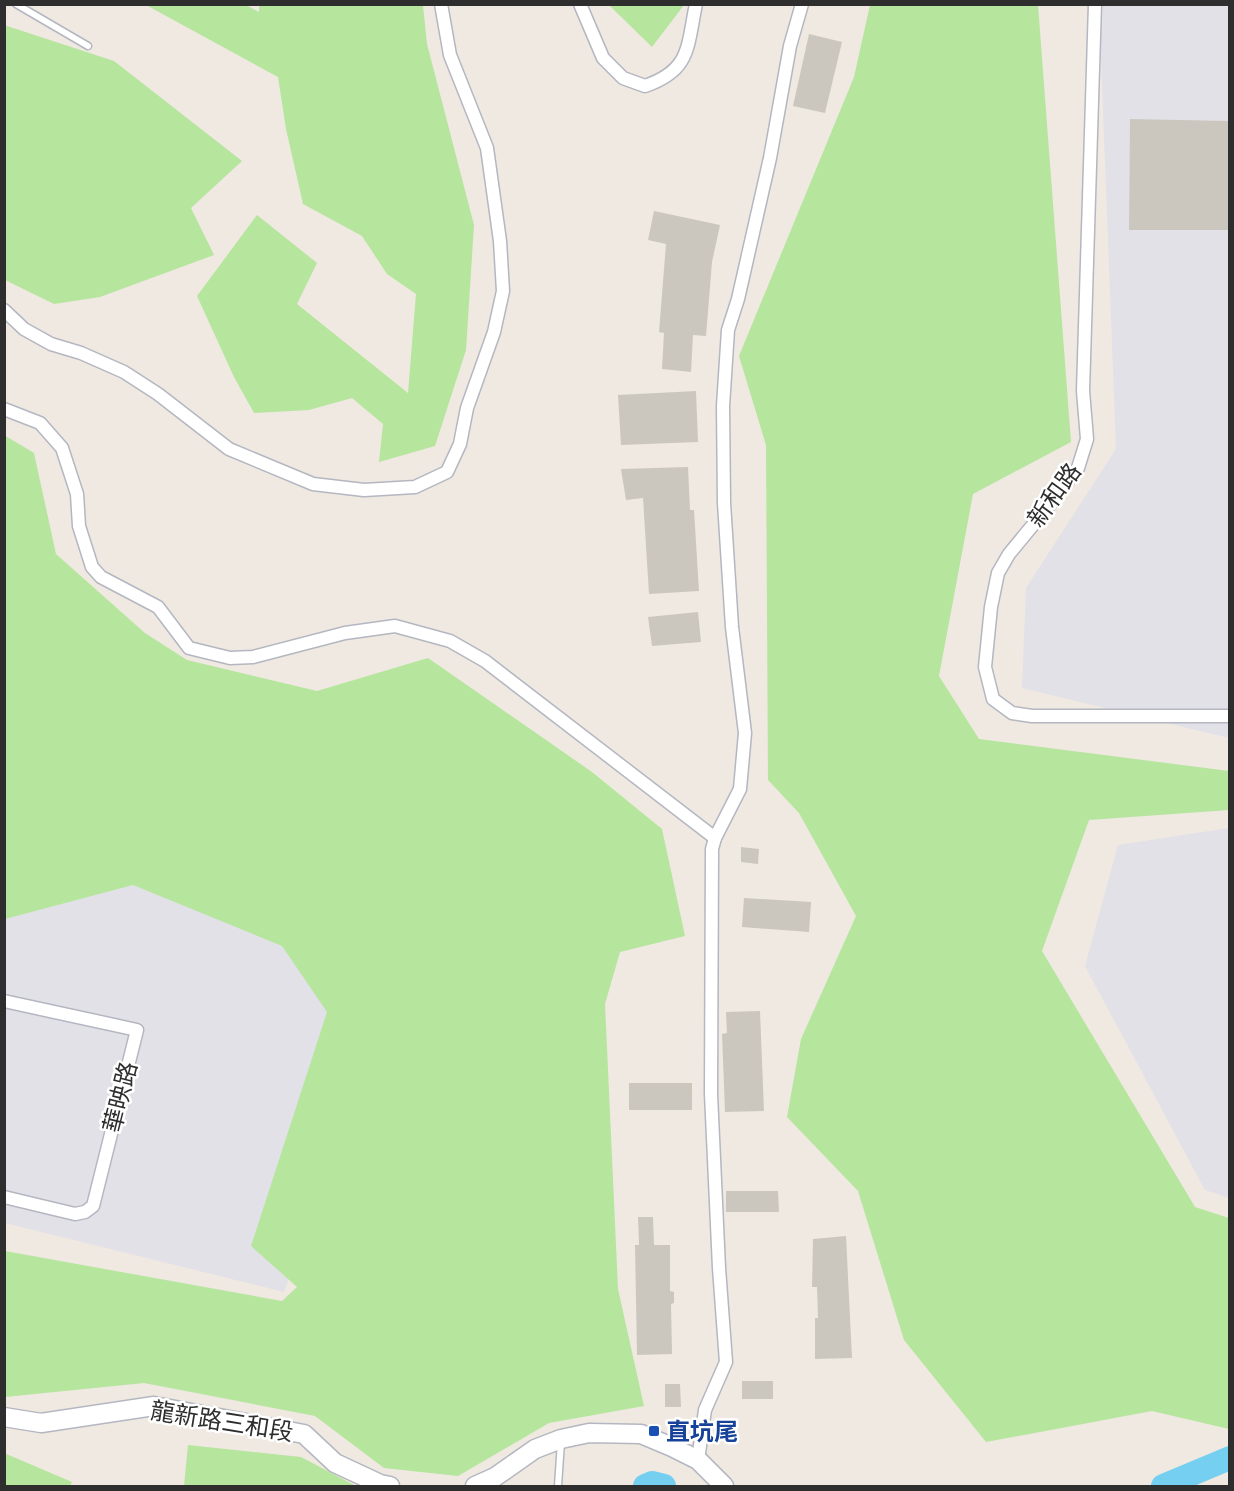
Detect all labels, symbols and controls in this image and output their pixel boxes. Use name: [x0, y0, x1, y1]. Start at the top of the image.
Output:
street label: 新和路: [1019, 456, 1089, 534]
street label: 華映路: [94, 1058, 146, 1136]
street label: 龍新路三和段: [148, 1392, 296, 1450]
place label: 直坑尾: [666, 1414, 738, 1449]
marker: 直坑尾: [647, 1424, 661, 1438]

